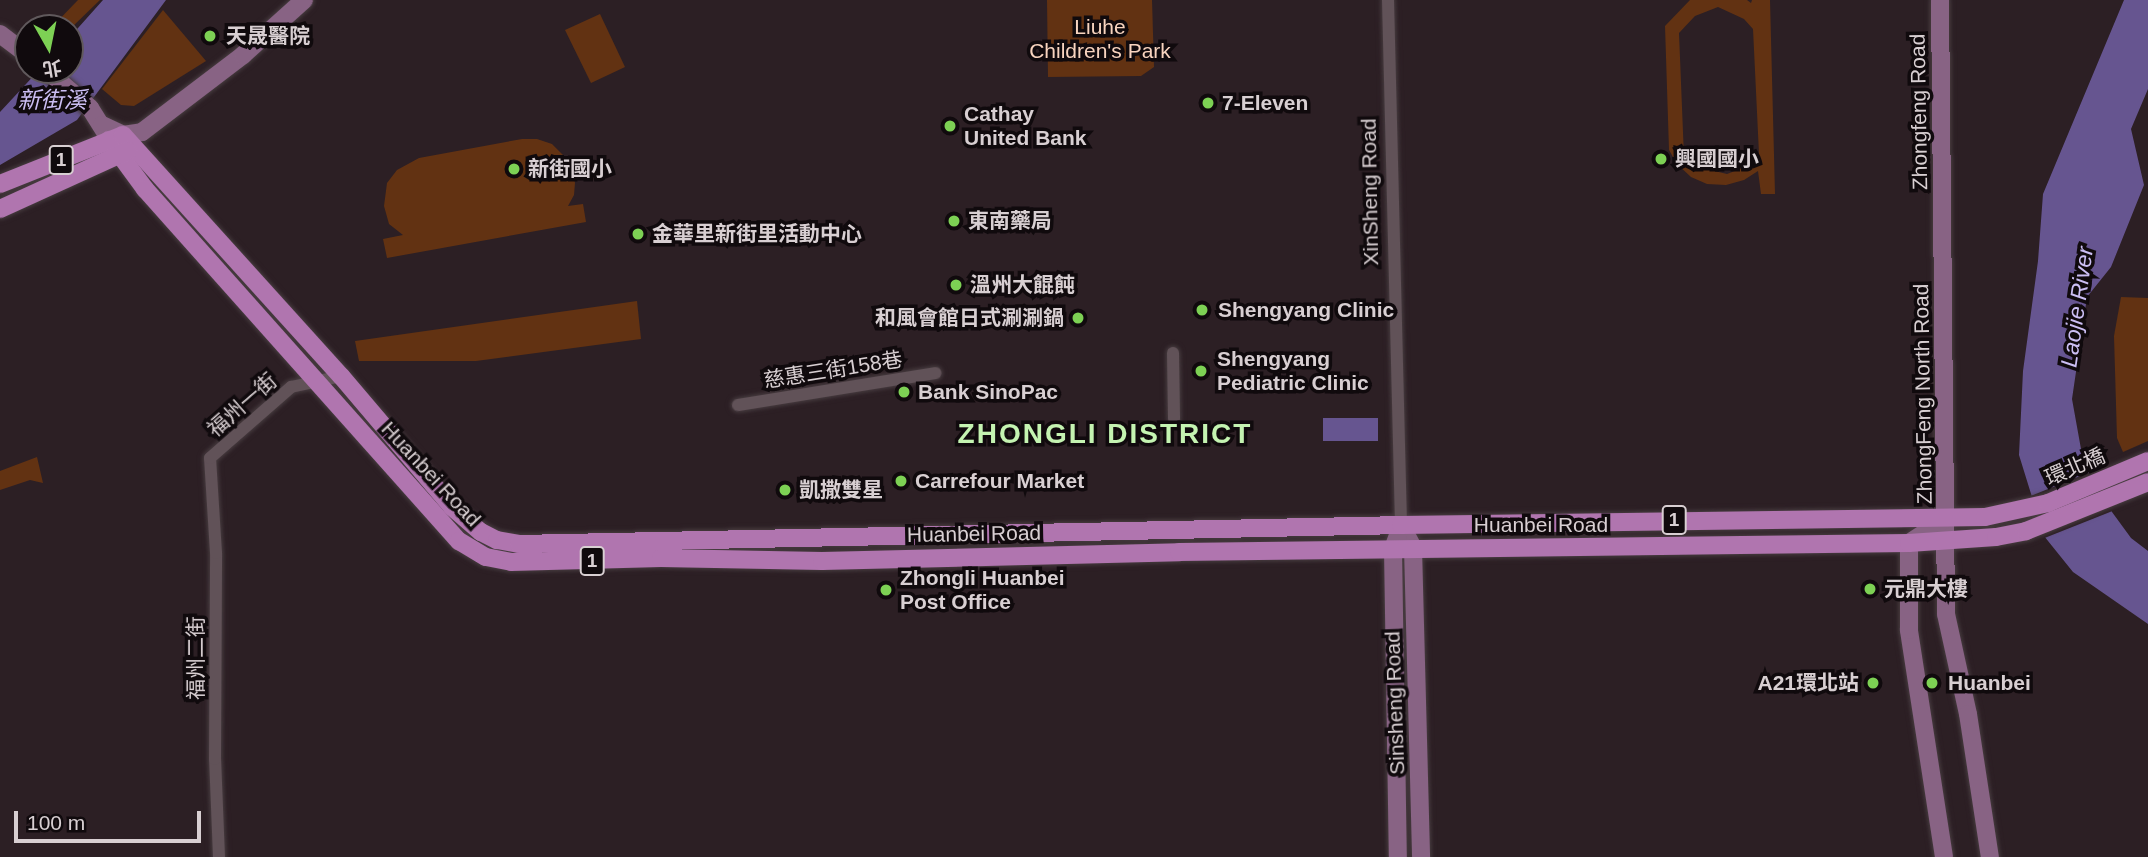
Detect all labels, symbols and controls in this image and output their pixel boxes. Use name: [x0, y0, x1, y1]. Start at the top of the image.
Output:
north arrow: [14, 14, 84, 84]
park label: Liuhe Children's Park: [1029, 14, 1171, 64]
place label: 天晟醫院: [226, 23, 310, 49]
marker: 天晟醫院: [200, 26, 220, 46]
street label: Zhongfeng Road: [1905, 34, 1933, 190]
text: 北: [41, 56, 63, 80]
water label: 新街溪: [18, 86, 86, 114]
place label: 7-Eleven: [1222, 90, 1308, 116]
marker: 7-Eleven: [1200, 95, 1216, 111]
place label: Cathay United Bank: [964, 101, 1087, 151]
marker: Cathay United Bank: [942, 118, 958, 134]
street label: XinSheng Road: [1356, 118, 1384, 266]
road number: 1: [47, 144, 75, 176]
place label: 興國國小: [1675, 146, 1759, 172]
marker: 興國國小: [1653, 151, 1669, 167]
place label: 新街國小: [528, 156, 612, 182]
marker: 新街國小: [506, 161, 522, 177]
place label: 東南藥局: [968, 208, 1052, 234]
marker: 東南藥局: [946, 213, 962, 229]
place label: 金華里新街里活動中心: [652, 221, 862, 247]
marker: 金華里新街里活動中心: [630, 226, 646, 242]
water label: Laojie River: [2055, 245, 2099, 369]
place label: 溫州大餛飩: [970, 272, 1075, 298]
marker: 溫州大餛飩: [948, 277, 964, 293]
street label: ZhongFeng North Road: [1908, 283, 1938, 505]
place label: Shengyang Clinic: [1218, 297, 1394, 323]
marker: Shengyang Clinic: [1192, 300, 1212, 320]
place label: 和風會館日式涮涮鍋: [875, 305, 1064, 331]
marker: 和風會館日式涮涮鍋: [1070, 310, 1086, 326]
place label: Shengyang Pediatric Clinic: [1217, 346, 1369, 396]
street label: 慈惠三街158巷: [762, 347, 904, 393]
marker: Shengyang Pediatric Clinic: [1191, 361, 1211, 381]
street label: 福州一街: [202, 368, 282, 442]
place label: Bank SinoPac: [918, 379, 1058, 405]
marker: Bank SinoPac: [896, 384, 912, 400]
street label: Huanbei Road: [376, 416, 486, 532]
district label: ZHONGLI DISTRICT: [960, 417, 1250, 451]
street label: 環北橋: [2041, 443, 2109, 491]
place label: Carrefour Market: [915, 468, 1084, 494]
marker: Carrefour Market: [893, 473, 909, 489]
place label: 凱撒雙星: [799, 477, 883, 503]
marker: 凱撒雙星: [777, 482, 793, 498]
road number: 1: [1660, 505, 1688, 536]
street label: Huanbei Road: [1474, 512, 1608, 538]
street label: Huanbei Road: [907, 520, 1041, 548]
road number: 1: [578, 546, 606, 576]
place label: Zhongli Huanbei Post Office: [900, 565, 1064, 615]
place label: 元鼎大樓: [1884, 576, 1968, 602]
marker: 元鼎大樓: [1862, 581, 1878, 597]
marker: Zhongli Huanbei Post Office: [878, 582, 894, 598]
street label: 福州二街: [183, 616, 209, 700]
street label: Sinsheng Road: [1380, 631, 1410, 775]
place label: A21環北站: [1757, 670, 1859, 696]
place label: Huanbei: [1948, 670, 2031, 696]
marker: Huanbei: [1922, 673, 1942, 693]
marker: A21環北站: [1865, 675, 1881, 691]
scale bar: [18, 798, 205, 842]
text: 100 m: [27, 811, 85, 834]

